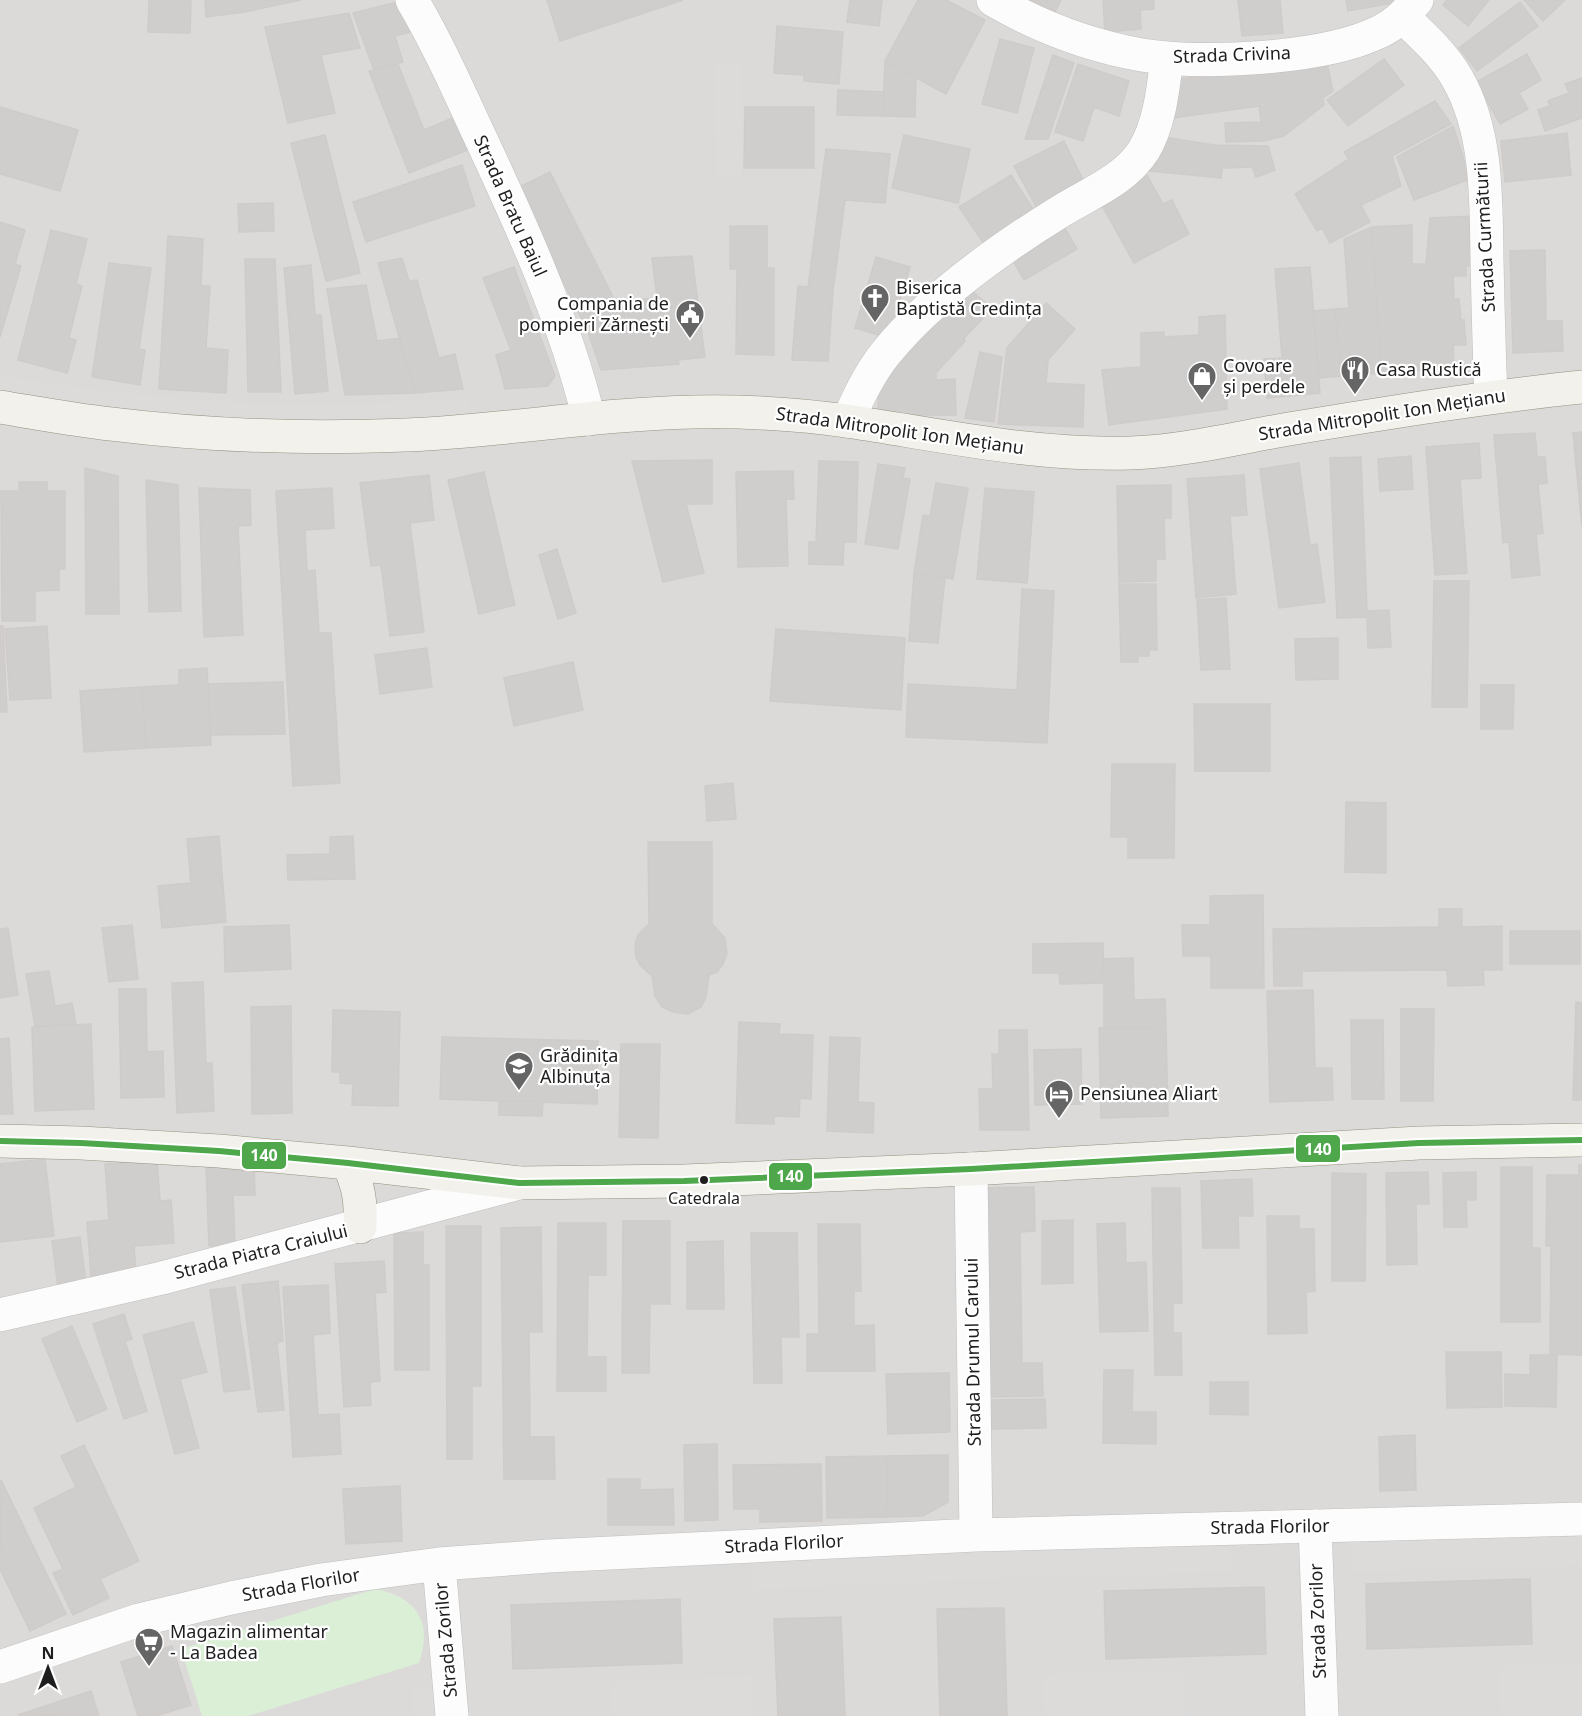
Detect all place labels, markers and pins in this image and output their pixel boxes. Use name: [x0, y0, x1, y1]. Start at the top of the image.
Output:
place label: Biserica Baptistă Credința: [896, 275, 1042, 320]
church icon: Biserica Baptistă Credința: [859, 282, 891, 324]
place label: Compania de pompieri Zărnești: [519, 291, 669, 336]
public building icon: Compania de pompieri Zărnești: [674, 298, 706, 340]
place label: Covoare și perdele: [1223, 353, 1305, 398]
restaurant icon: Casa Rustică: [1339, 354, 1371, 396]
place label: Casa Rustică: [1376, 357, 1482, 381]
shop icon: Covoare și perdele: [1186, 360, 1218, 402]
place label: Grădinița Albinuța: [540, 1043, 618, 1088]
school or university icon: Grădinița Albinuța: [503, 1050, 535, 1092]
hotel icon: Pensiunea Aliart: [1043, 1078, 1075, 1120]
place label: Pensiunea Aliart: [1080, 1081, 1218, 1105]
marker: Catedrala: [698, 1174, 710, 1186]
place label: Catedrala: [668, 1187, 740, 1209]
place label: Magazin alimentar - La Badea: [170, 1619, 329, 1664]
supermarket icon: Magazin alimentar - La Badea: [133, 1626, 165, 1668]

